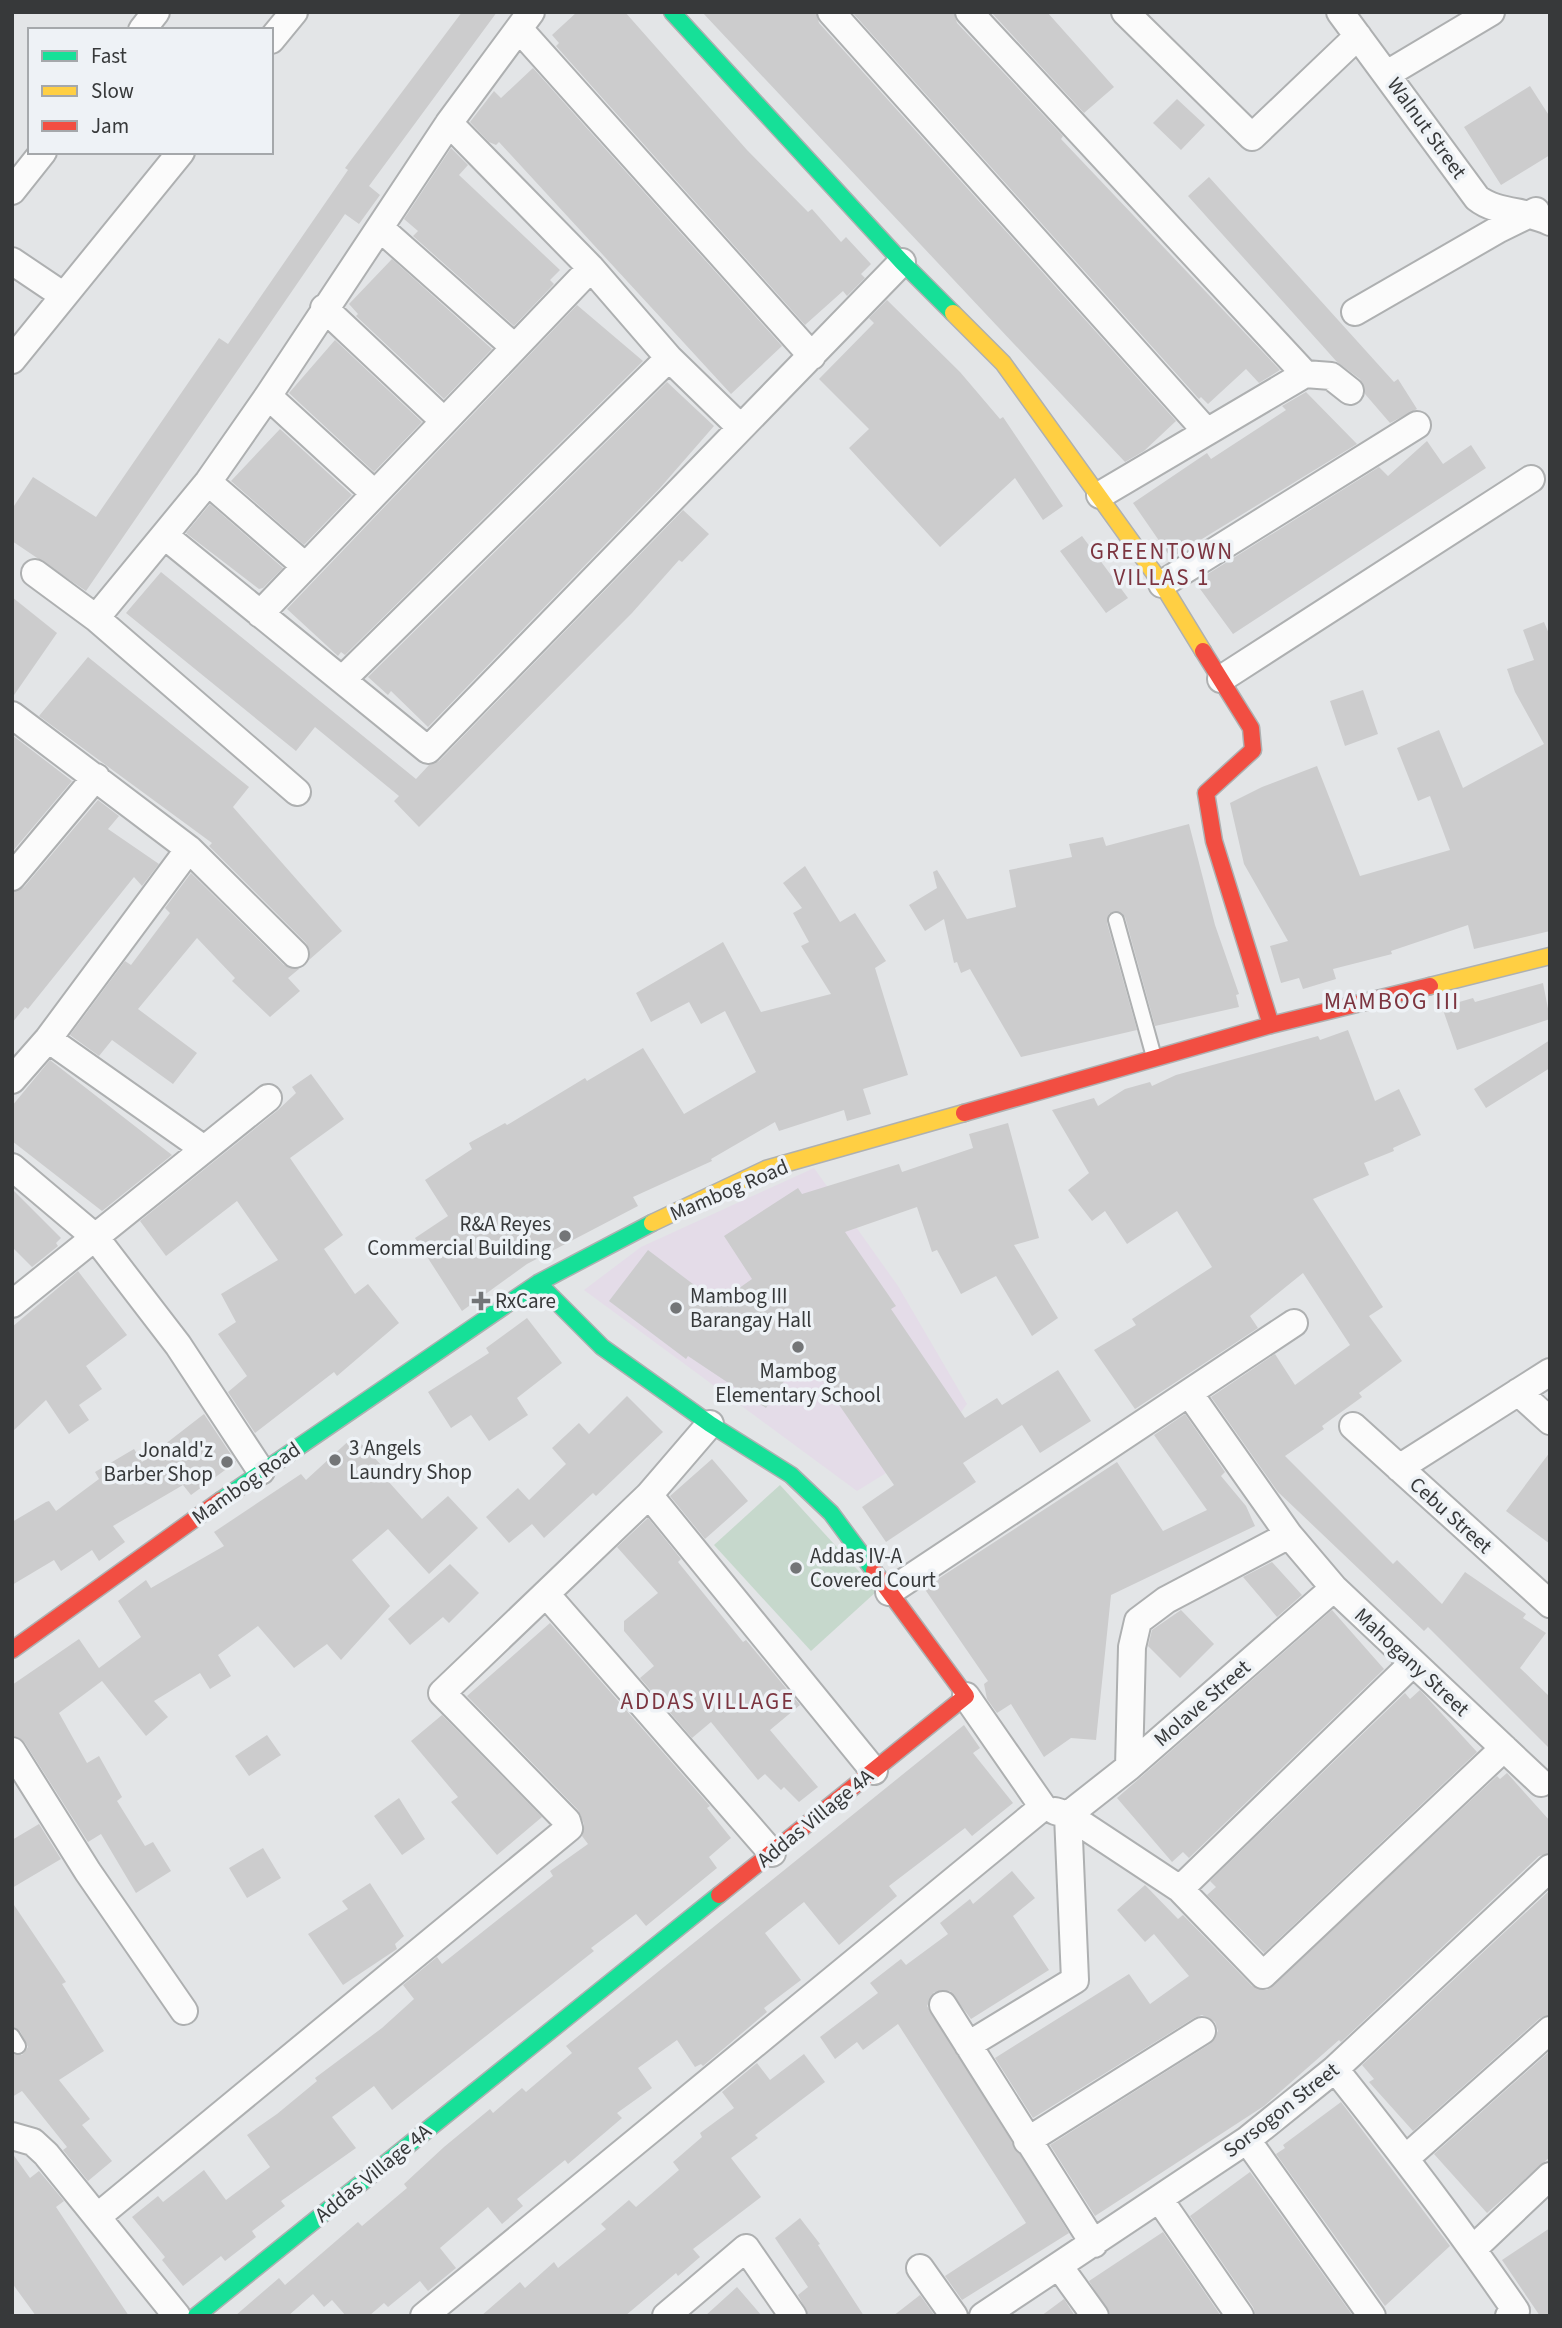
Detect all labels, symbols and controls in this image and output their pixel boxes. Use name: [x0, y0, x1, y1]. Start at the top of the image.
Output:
legend: [28, 28, 273, 154]
text: Fast: [91, 41, 127, 71]
street label: Walnut Street: [1380, 71, 1474, 185]
text: Slow: [91, 76, 134, 106]
text: Jam: [91, 111, 129, 141]
district label: GREENTOWN VILLAS 1: [1090, 535, 1234, 594]
district label: MAMBOG III: [1324, 984, 1460, 1019]
street label: Mambog Road: [665, 1152, 793, 1228]
place label: R&A Reyes Commercial Building: [367, 1209, 551, 1263]
marker: R&A Reyes Commercial Building: [557, 1228, 573, 1244]
place label: Mambog III Barangay Hall: [690, 1281, 812, 1335]
place label: RxCare: [495, 1286, 556, 1316]
marker: RxCare: [473, 1293, 489, 1309]
marker: Mambog III Barangay Hall: [668, 1300, 684, 1316]
marker: Mambog Elementary School: [790, 1339, 806, 1355]
place label: Mambog Elementary School: [715, 1356, 881, 1410]
place label: 3 Angels Laundry Shop: [349, 1433, 472, 1487]
place label: Jonald'z Barber Shop: [104, 1435, 213, 1489]
street label: Mambog Road: [186, 1435, 306, 1531]
marker: 3 Angels Laundry Shop: [327, 1452, 343, 1468]
marker: Jonald'z Barber Shop: [219, 1454, 235, 1470]
street label: Cebu Street: [1403, 1470, 1499, 1560]
place label: Addas IV-A Covered Court: [810, 1541, 936, 1595]
marker: Addas IV-A Covered Court: [788, 1560, 804, 1576]
street label: Mahogany Street: [1348, 1601, 1476, 1723]
street label: Molave Street: [1147, 1652, 1257, 1754]
district label: ADDAS VILLAGE: [621, 1685, 795, 1718]
street label: Addas Village 4A: [750, 1761, 880, 1874]
street label: Sorsogon Street: [1217, 2055, 1345, 2165]
street label: Addas Village 4A: [308, 2116, 438, 2229]

